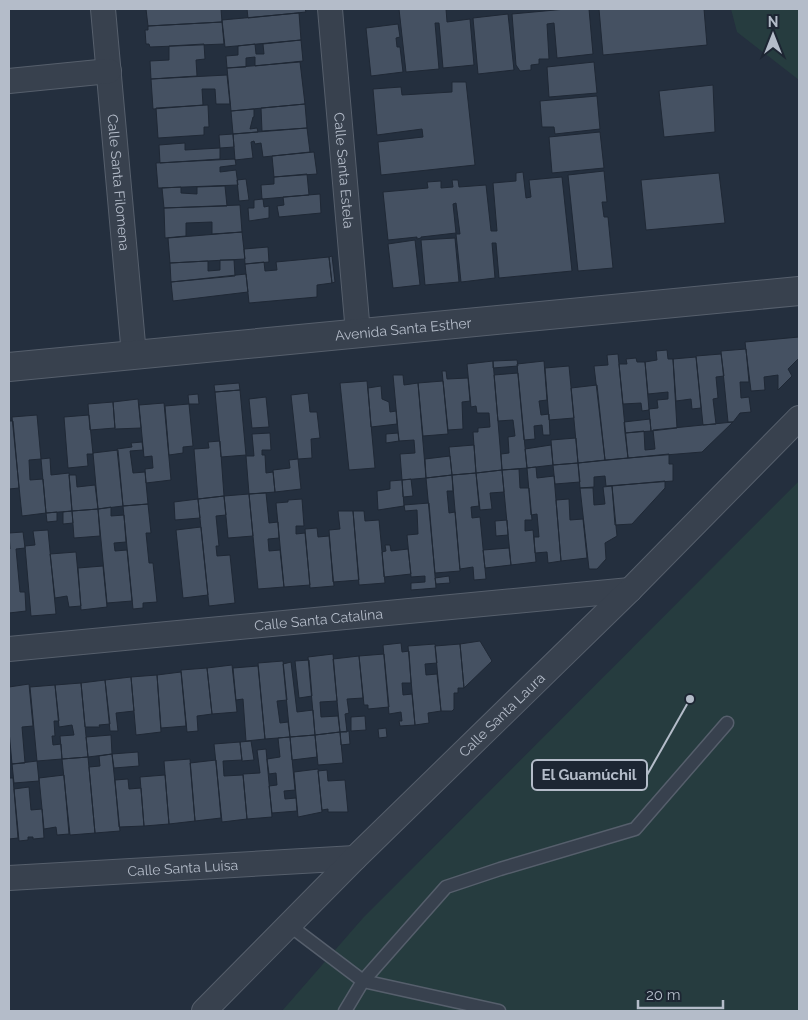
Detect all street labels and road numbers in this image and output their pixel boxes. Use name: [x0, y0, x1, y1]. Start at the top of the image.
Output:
street label: Calle Santa Estela: [331, 112, 357, 229]
street label: Calle Santa Filomena: [104, 113, 133, 251]
street label: Avenida Santa Esther: [334, 315, 472, 344]
street label: Calle Santa Catalina: [254, 606, 384, 634]
street label: Calle Santa Laura: [456, 670, 548, 760]
street label: Calle Santa Luisa: [127, 857, 238, 879]

